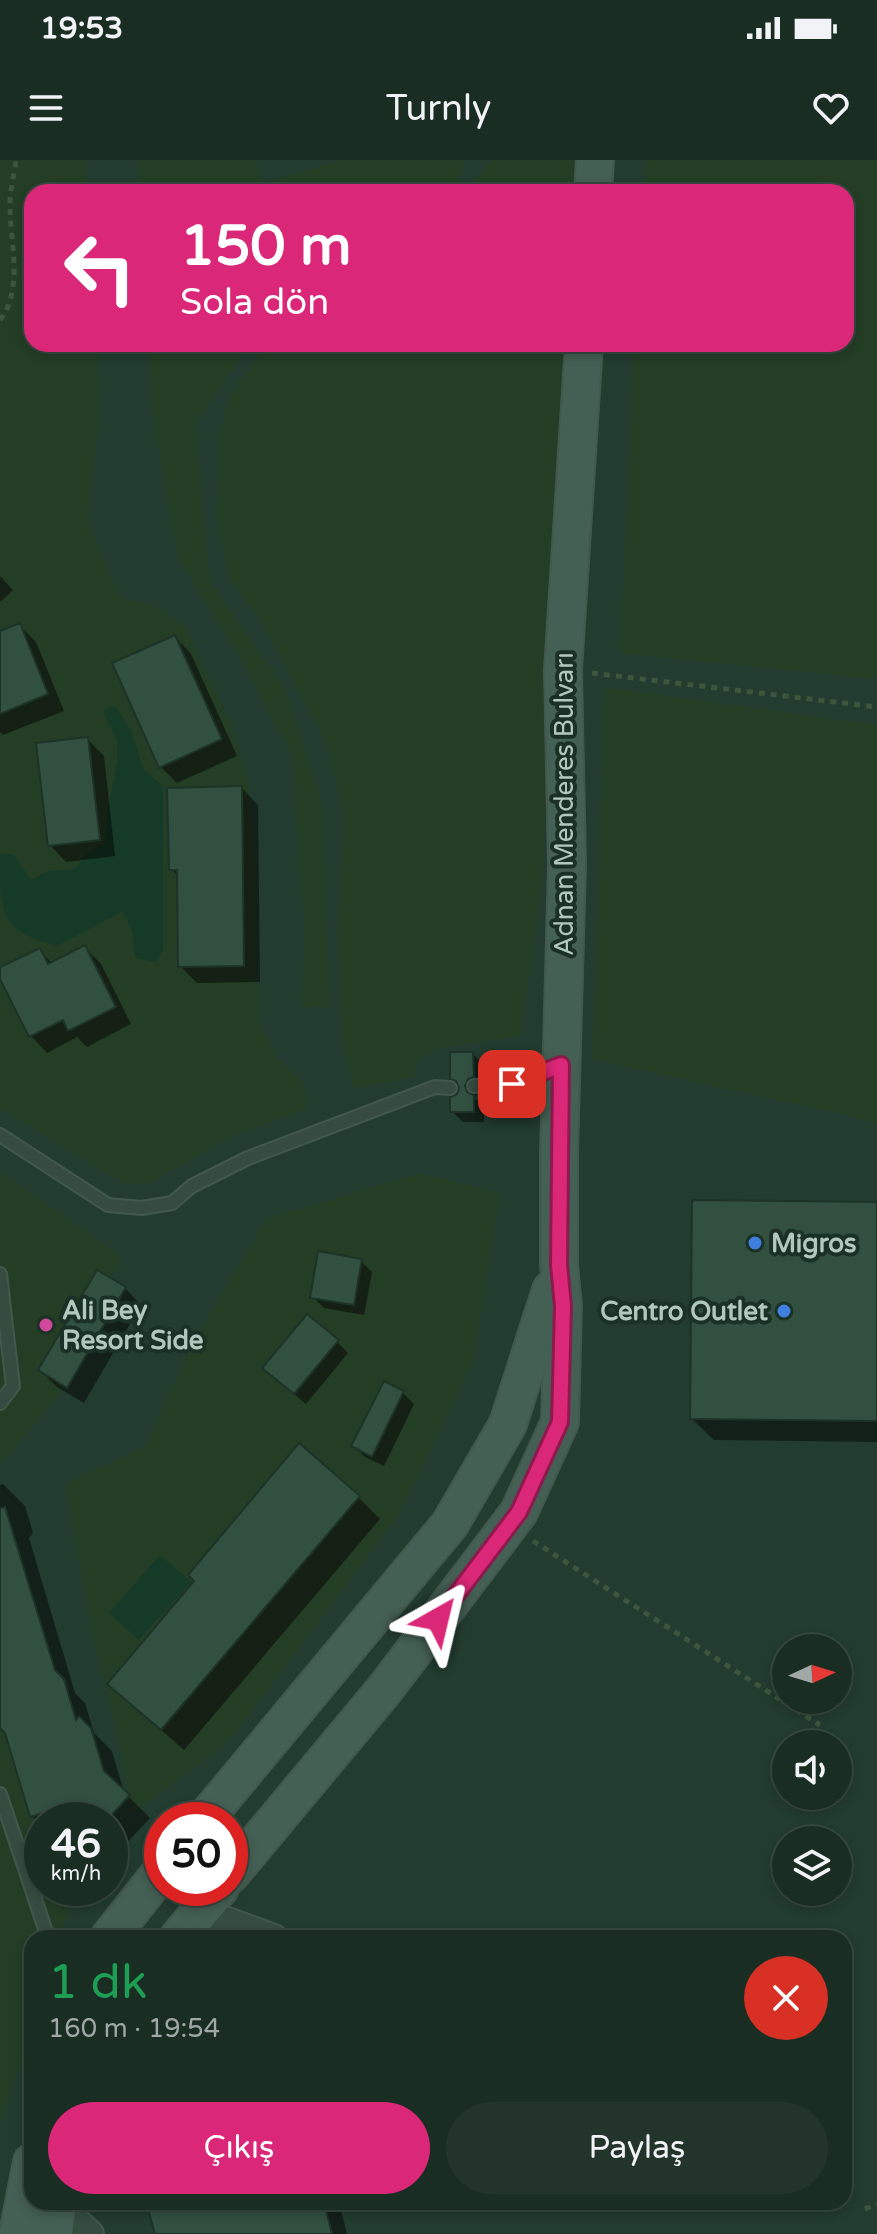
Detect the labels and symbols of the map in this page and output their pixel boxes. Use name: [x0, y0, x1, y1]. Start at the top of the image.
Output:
street label: Adnan Menderes Bulvarı: [549, 652, 580, 956]
pin: [478, 1050, 546, 1118]
place label: Migros: [771, 1228, 857, 1259]
marker: Migros: [746, 1234, 764, 1252]
place label: Ali Bey Resort Side: [62, 1295, 204, 1356]
place label: Centro Outlet: [600, 1296, 768, 1327]
marker: Centro Outlet: [775, 1302, 793, 1320]
marker: Ali Bey Resort Side: [37, 1316, 55, 1334]
position arrow: [396, 1577, 480, 1661]
north arrow: [772, 1634, 852, 1714]
speed limit sign: 50: [144, 1802, 248, 1906]

